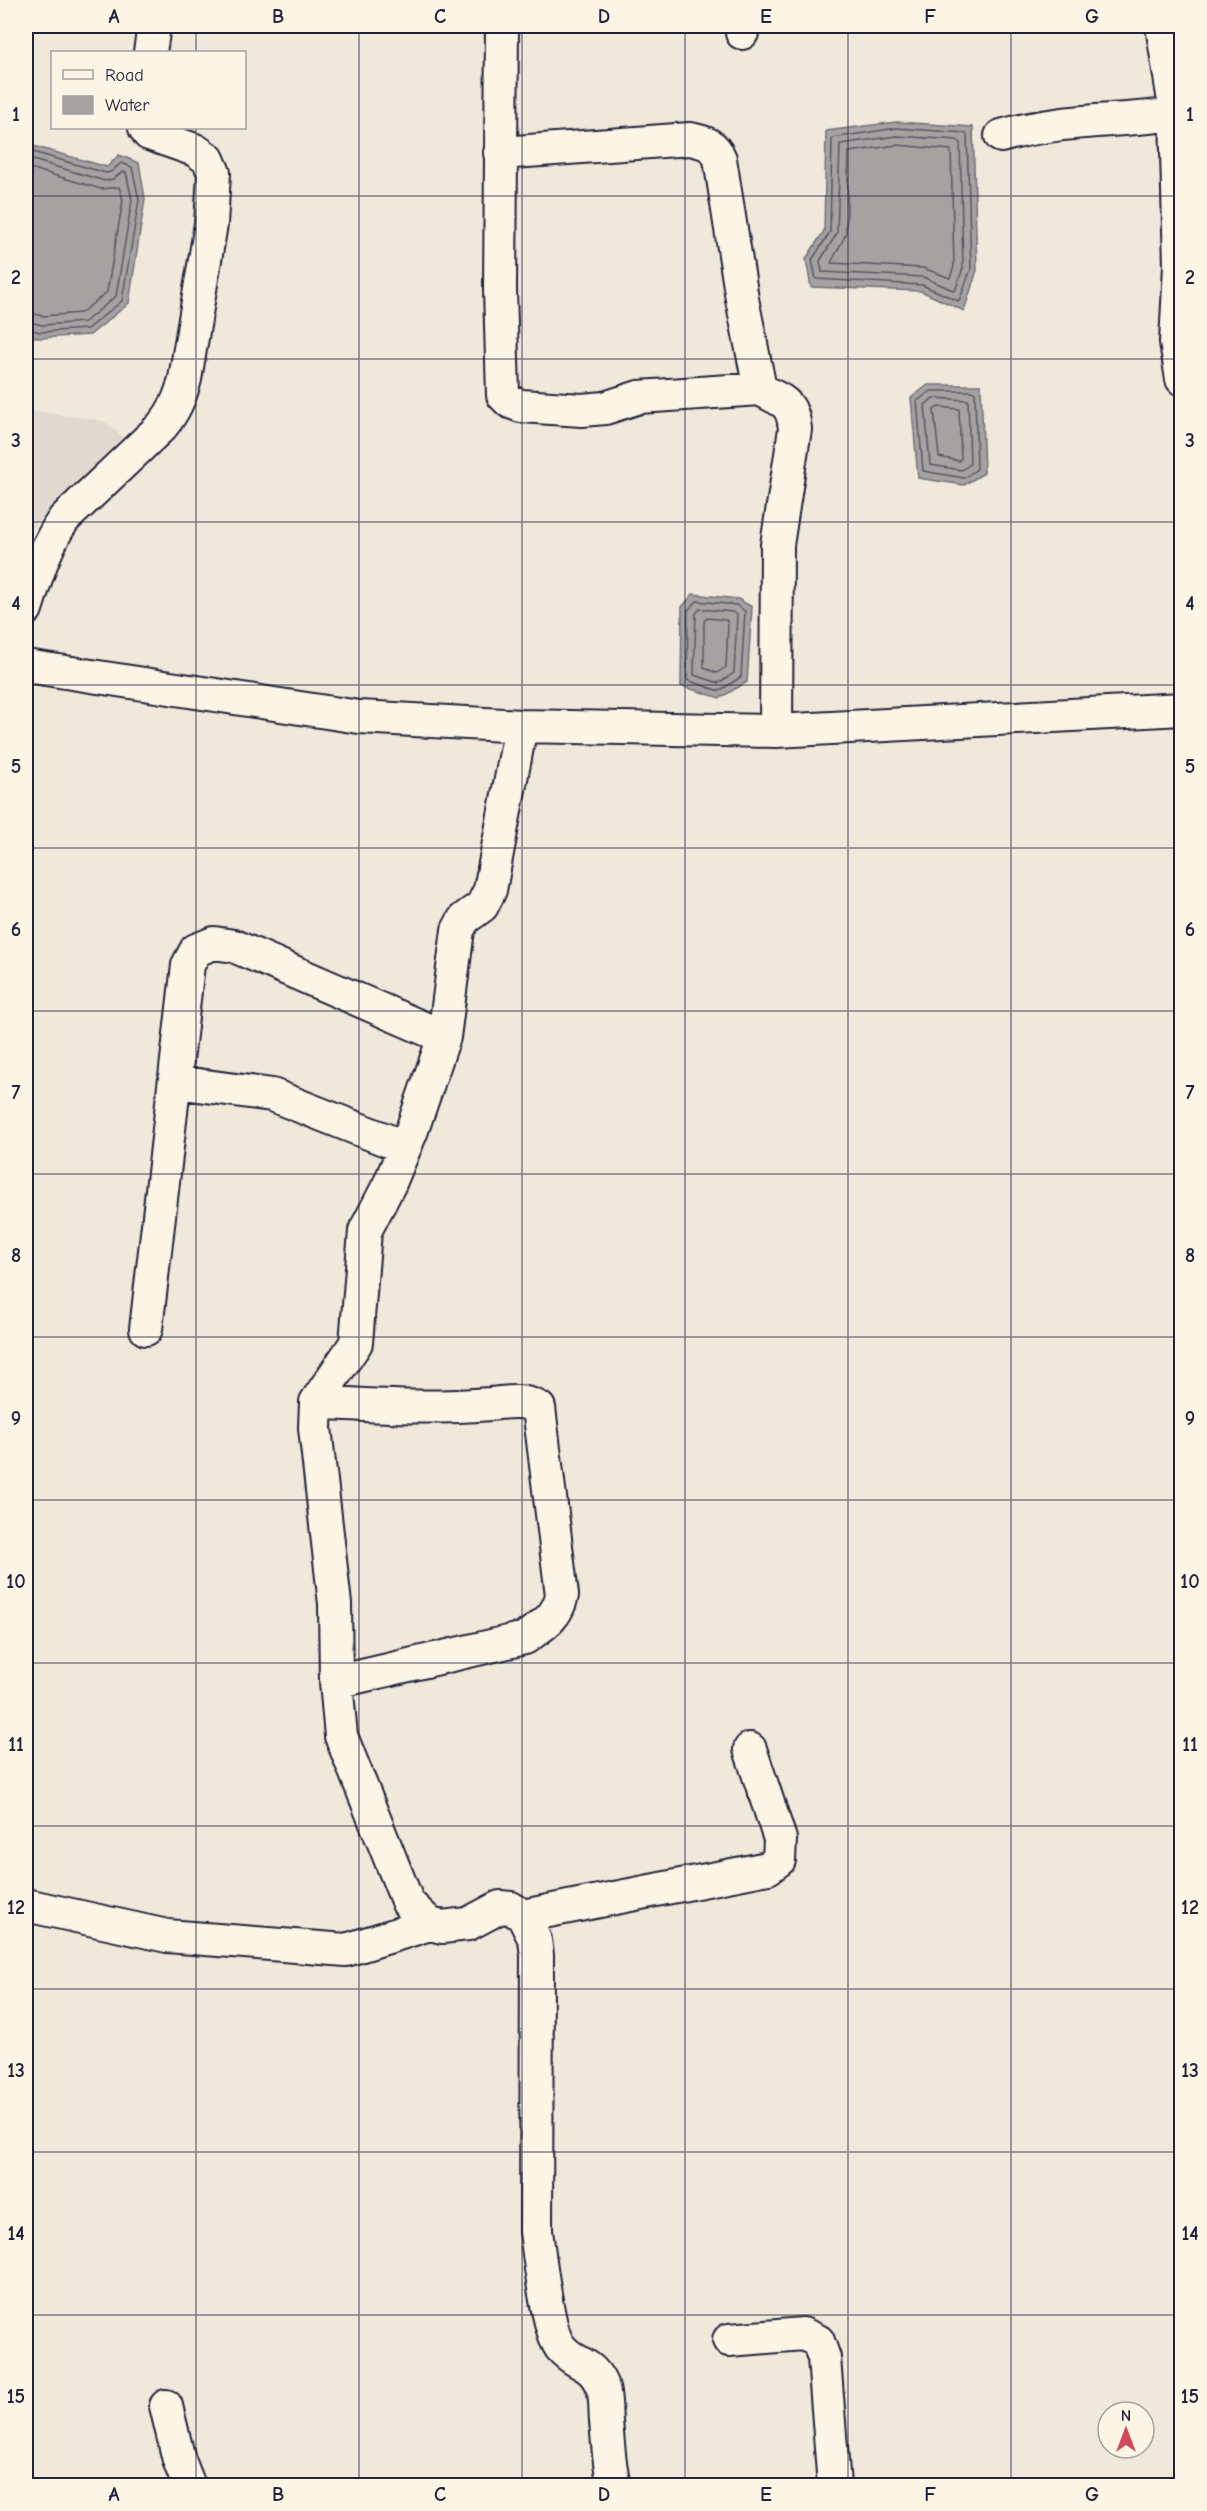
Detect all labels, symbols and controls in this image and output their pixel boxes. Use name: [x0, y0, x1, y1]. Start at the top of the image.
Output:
text: A: [108, 5, 120, 28]
text: B: [272, 5, 284, 28]
text: C: [434, 5, 446, 28]
text: D: [598, 5, 610, 28]
text: E: [760, 5, 772, 28]
text: F: [924, 5, 936, 28]
text: G: [1085, 5, 1099, 28]
legend: [51, 51, 246, 129]
text: Road: [105, 65, 144, 86]
text: Water: [105, 95, 150, 116]
text: 1: [12, 103, 20, 126]
text: 1: [1186, 103, 1194, 126]
text: 2: [11, 266, 21, 289]
text: 2: [1185, 266, 1195, 289]
text: 3: [11, 429, 21, 452]
text: 3: [1185, 429, 1195, 452]
text: 4: [11, 592, 21, 615]
text: 4: [1185, 592, 1195, 615]
text: 5: [11, 755, 21, 778]
text: 5: [1185, 755, 1195, 778]
text: 6: [11, 918, 21, 941]
text: 6: [1185, 918, 1195, 941]
text: 7: [12, 1081, 21, 1104]
text: 7: [1186, 1081, 1195, 1104]
text: 8: [11, 1244, 21, 1267]
text: 8: [1185, 1244, 1195, 1267]
text: 9: [11, 1407, 21, 1430]
text: 9: [1185, 1407, 1195, 1430]
text: 10: [6, 1570, 26, 1593]
text: 10: [1180, 1570, 1200, 1593]
text: 11: [8, 1733, 24, 1756]
text: 11: [1182, 1733, 1198, 1756]
text: 12: [7, 1896, 25, 1919]
text: 12: [1181, 1896, 1199, 1919]
text: 13: [7, 2059, 25, 2082]
text: 13: [1181, 2059, 1199, 2082]
text: 14: [7, 2222, 25, 2245]
text: 14: [1181, 2222, 1199, 2245]
text: 15: [7, 2385, 25, 2408]
text: 15: [1181, 2385, 1199, 2408]
north arrow: [1096, 2400, 1156, 2460]
text: N: [1121, 2407, 1131, 2425]
text: A: [108, 2483, 120, 2506]
text: B: [272, 2483, 284, 2506]
text: C: [434, 2483, 446, 2506]
text: D: [598, 2483, 610, 2506]
text: E: [760, 2483, 772, 2506]
text: F: [924, 2483, 936, 2506]
text: G: [1085, 2483, 1099, 2506]

